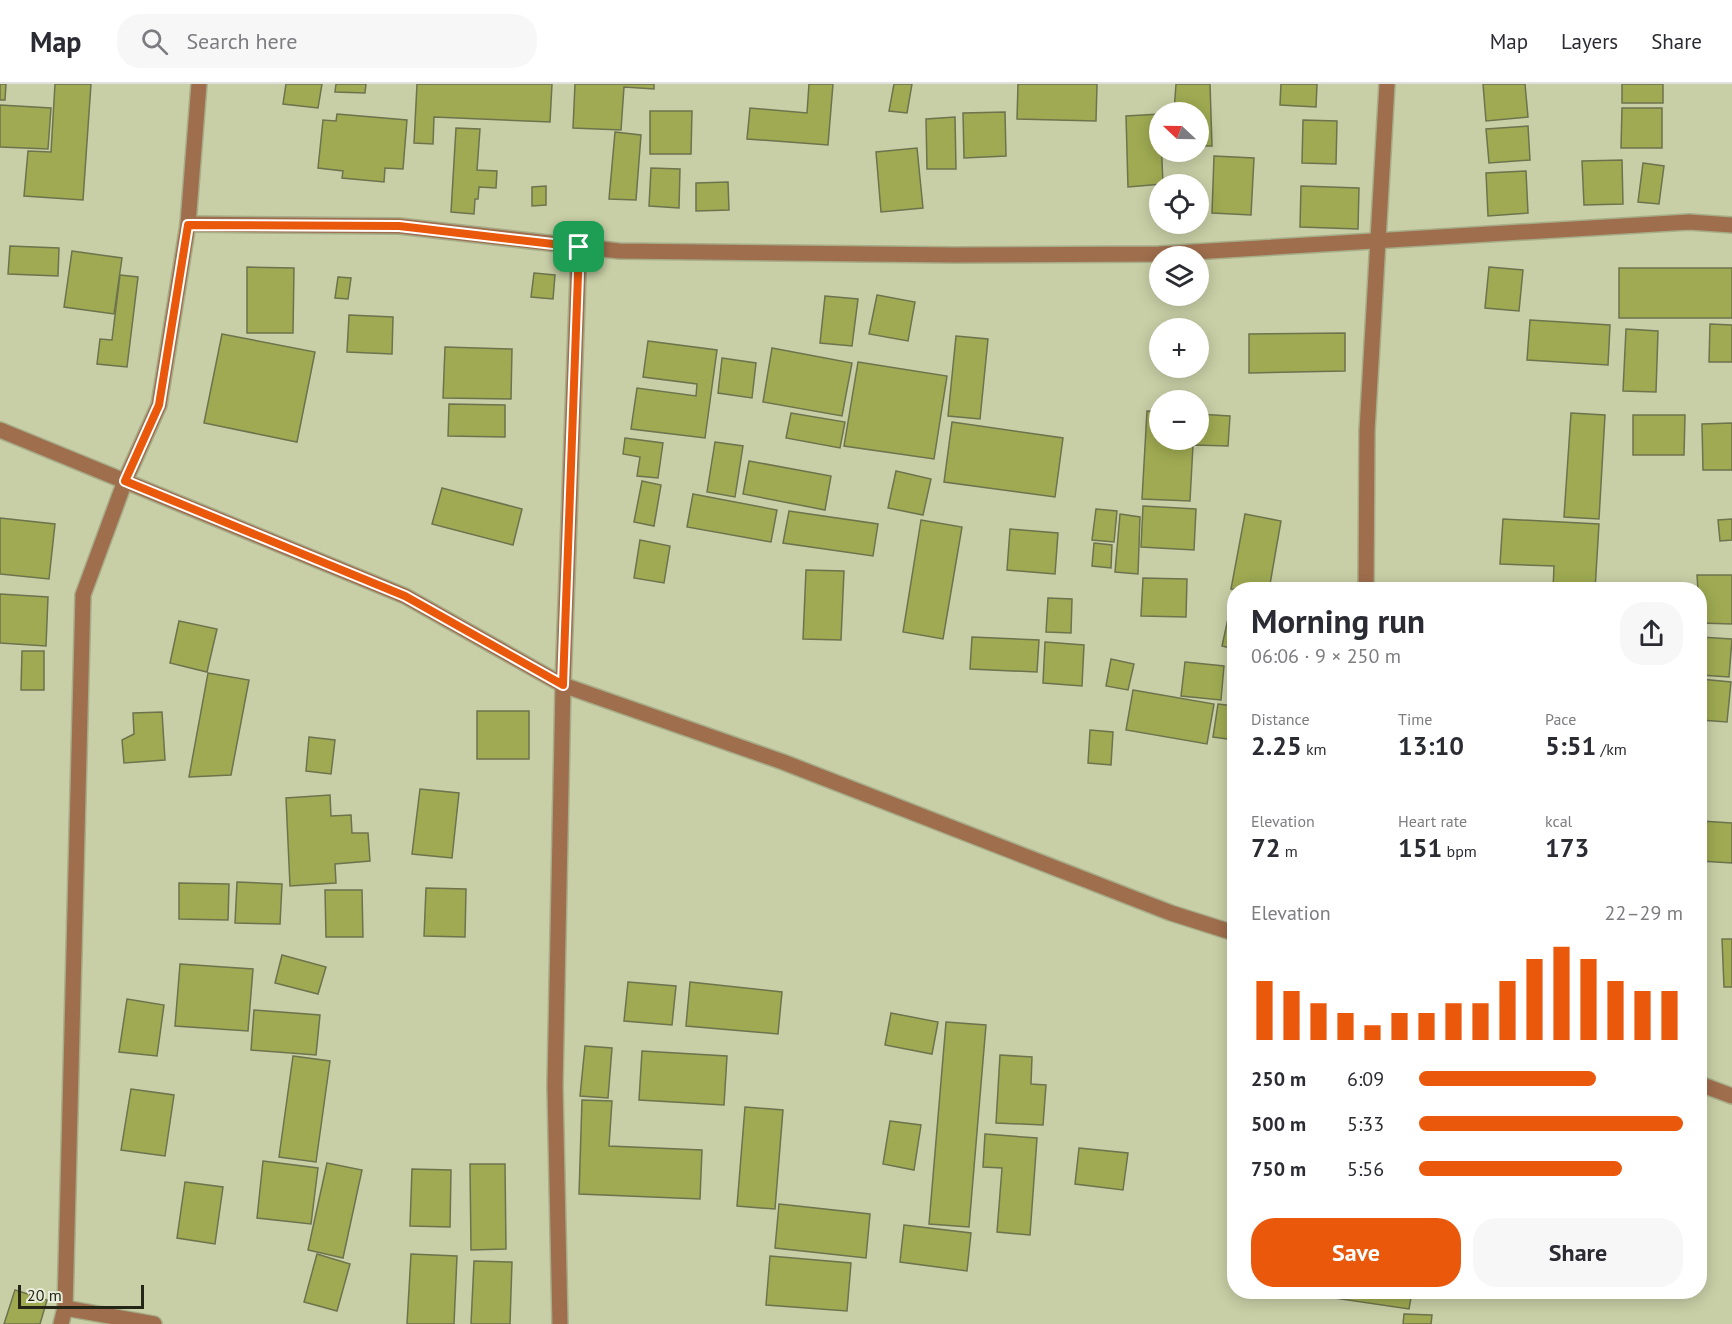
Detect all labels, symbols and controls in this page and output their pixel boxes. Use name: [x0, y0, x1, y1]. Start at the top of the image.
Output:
search box: [117, 14, 537, 68]
text: Map: [30, 23, 81, 60]
icon: search: [138, 25, 171, 58]
text: Search here: [186, 27, 297, 55]
text: Map: [1490, 28, 1528, 55]
text: Layers: [1561, 28, 1618, 55]
text: Share: [1651, 28, 1702, 55]
north arrow: [1149, 102, 1209, 162]
map controls: [1149, 102, 1209, 450]
button: locate: [1149, 174, 1209, 234]
pin: [553, 221, 604, 272]
icon: arrive: [562, 230, 595, 263]
button: layers: [1149, 246, 1209, 306]
button: +: [1149, 318, 1209, 378]
button: −: [1149, 390, 1209, 450]
text: Morning run: [1251, 599, 1425, 642]
button: share: [1620, 602, 1683, 665]
text: 06:06 · 9 × 250 m: [1251, 643, 1401, 669]
text: Distance: [1251, 709, 1310, 729]
text: Time: [1398, 709, 1432, 729]
text: Pace: [1545, 709, 1576, 729]
text: 2.25: [1251, 729, 1302, 762]
text: 13:10: [1398, 729, 1464, 762]
text: 5:51: [1545, 729, 1596, 762]
text: km: [1302, 739, 1327, 759]
text: /km: [1596, 739, 1627, 759]
text: Elevation: [1251, 811, 1315, 831]
text: Heart rate: [1398, 811, 1467, 831]
text: kcal: [1545, 811, 1572, 831]
text: 72: [1251, 831, 1280, 864]
text: 151: [1398, 831, 1442, 864]
text: 173: [1545, 831, 1589, 864]
text: m: [1280, 841, 1298, 861]
text: bpm: [1442, 841, 1477, 861]
text: Elevation: [1251, 900, 1331, 926]
text: 22–29 m: [1605, 900, 1683, 926]
text: 250 m: [1251, 1066, 1306, 1092]
text: 6:09: [1347, 1066, 1384, 1092]
text: 500 m: [1251, 1111, 1306, 1137]
text: 5:33: [1347, 1111, 1384, 1137]
text: 750 m: [1251, 1156, 1306, 1182]
text: 5:56: [1347, 1156, 1384, 1182]
button: Save: [1251, 1218, 1461, 1287]
button: Share: [1473, 1218, 1683, 1287]
scale bar: [18, 1282, 144, 1310]
text: 20 m: [27, 1285, 62, 1305]

